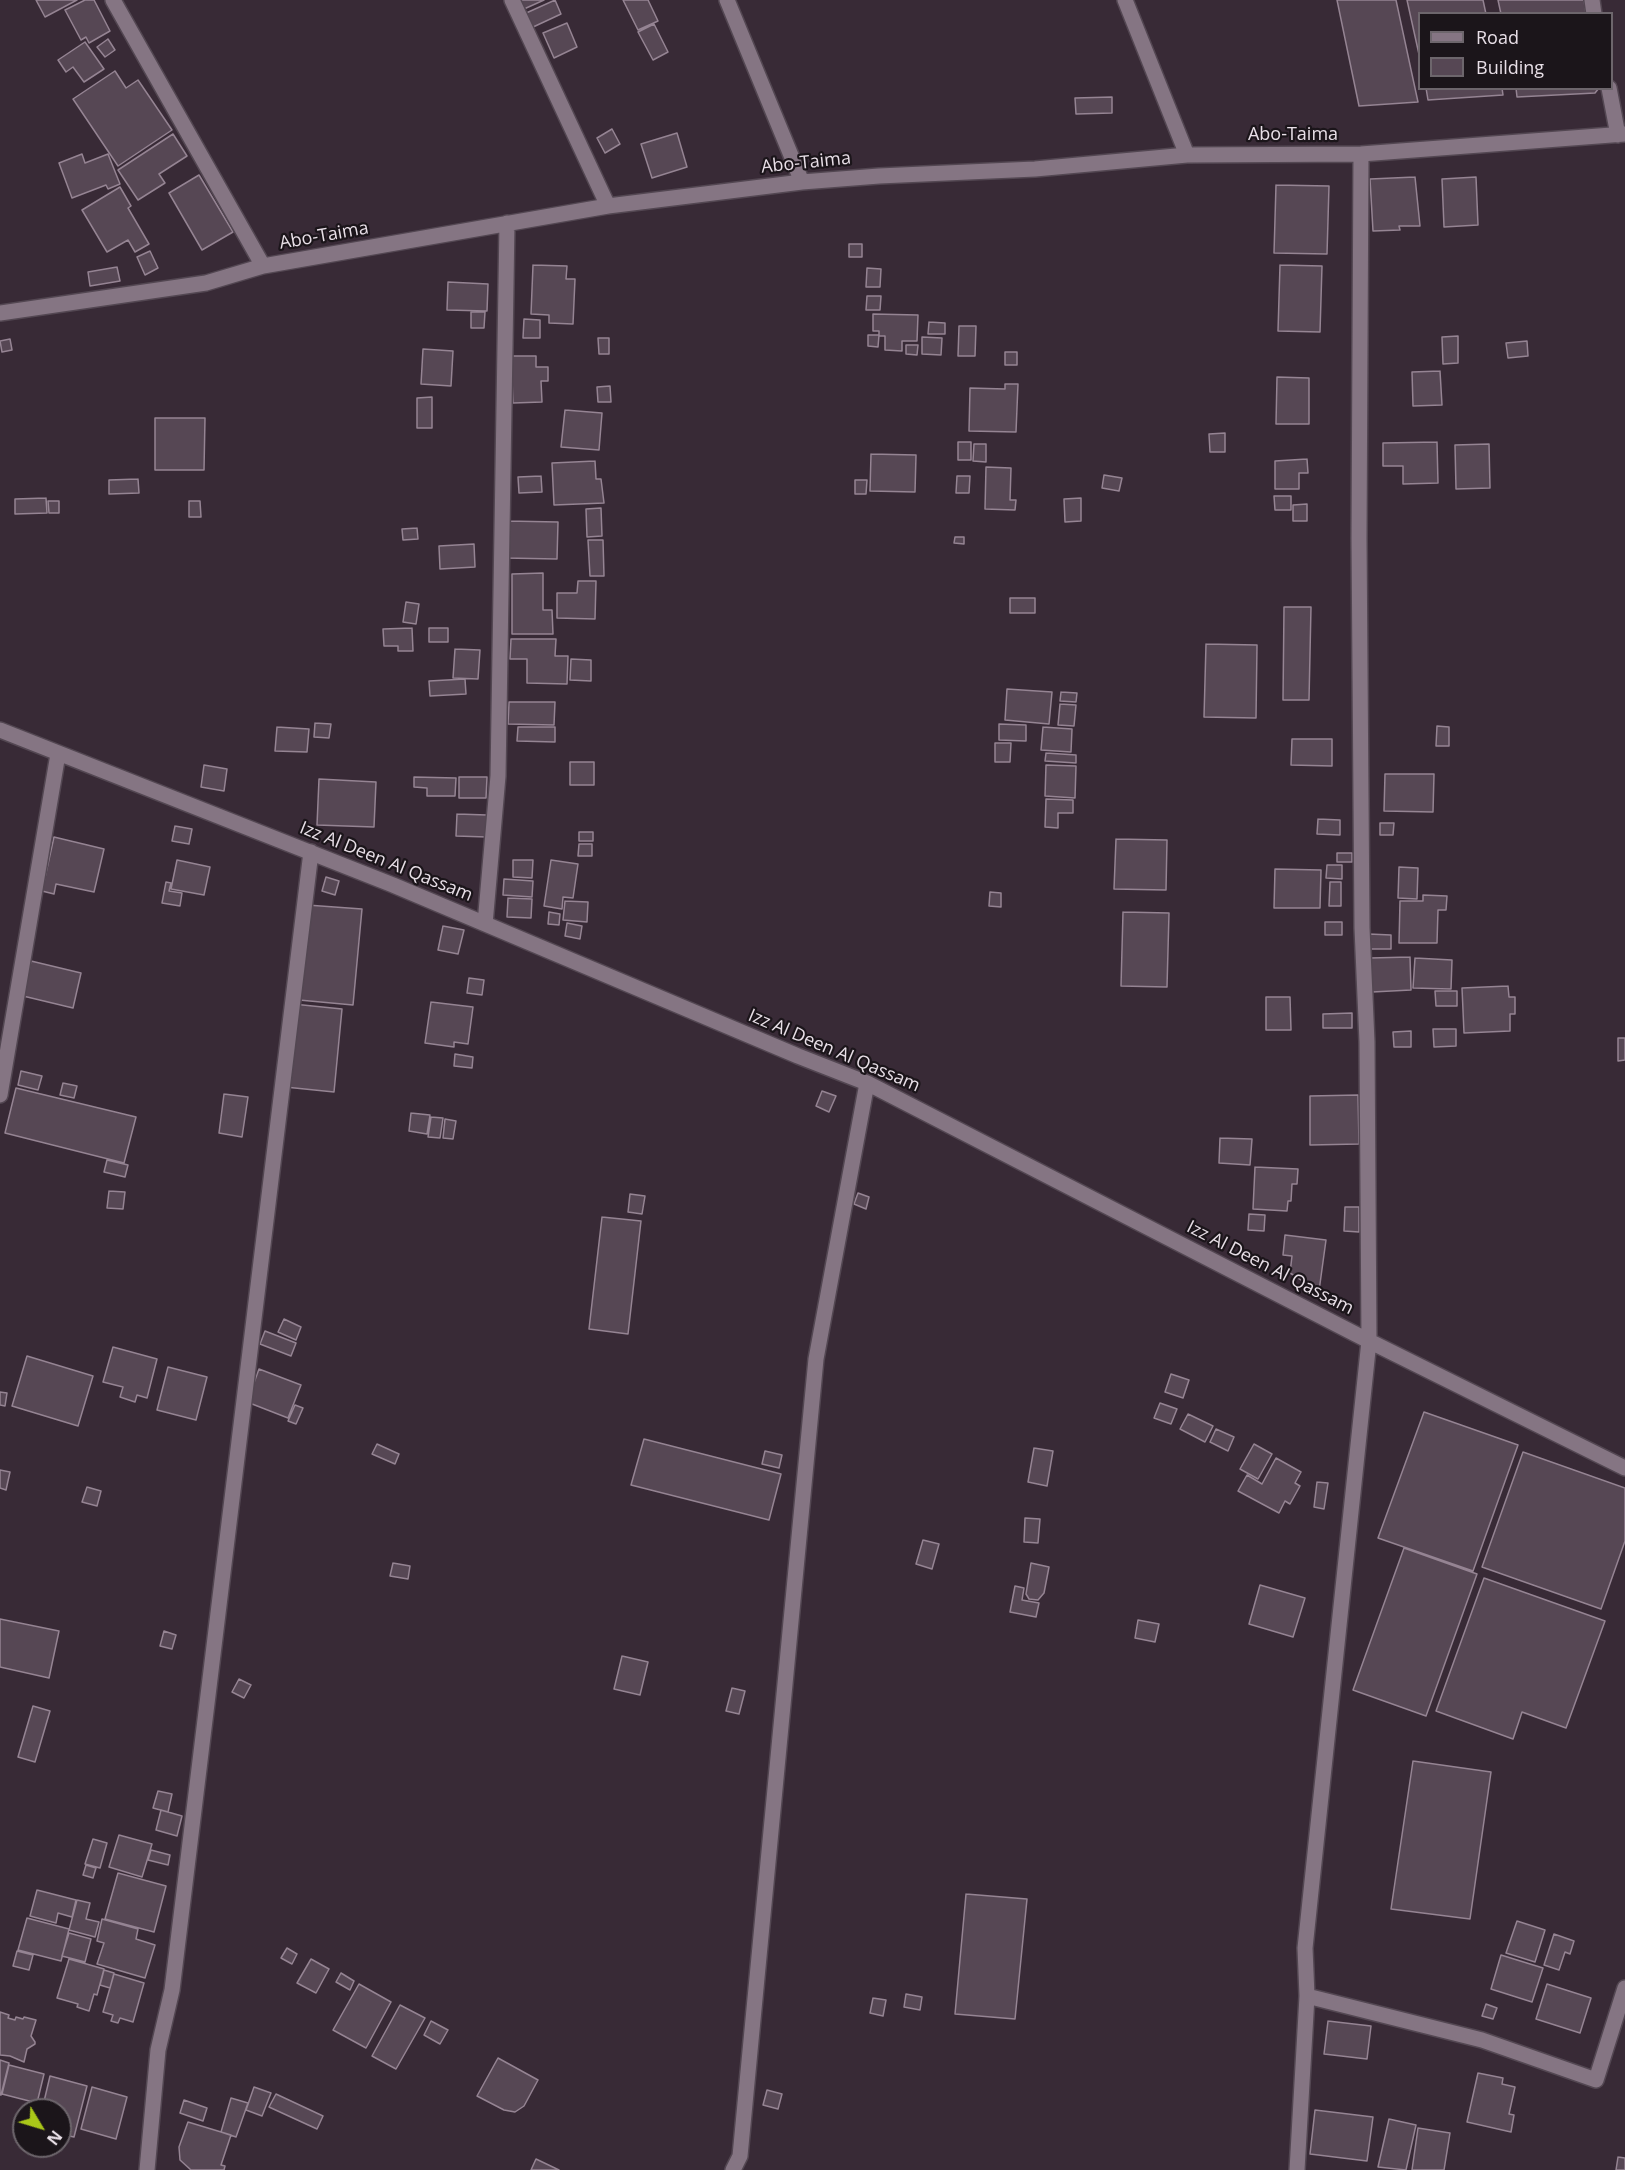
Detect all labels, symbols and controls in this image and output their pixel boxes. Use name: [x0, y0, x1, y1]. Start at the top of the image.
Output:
legend: [1418, 12, 1613, 90]
text: Road: [1476, 25, 1519, 49]
text: Building: [1476, 55, 1544, 79]
street label: Abo-Taima: [1248, 124, 1338, 146]
street label: Abo-Taima: [760, 148, 852, 178]
street label: Abo-Taima: [278, 218, 370, 254]
street label: Izz Al Deen Al Qassam: [296, 817, 476, 907]
street label: Izz Al Deen Al Qassam: [745, 1005, 923, 1097]
street label: Izz Al Deen Al Qassam: [1183, 1216, 1357, 1320]
north arrow: [12, 2098, 72, 2158]
text: N: [42, 2126, 67, 2150]

